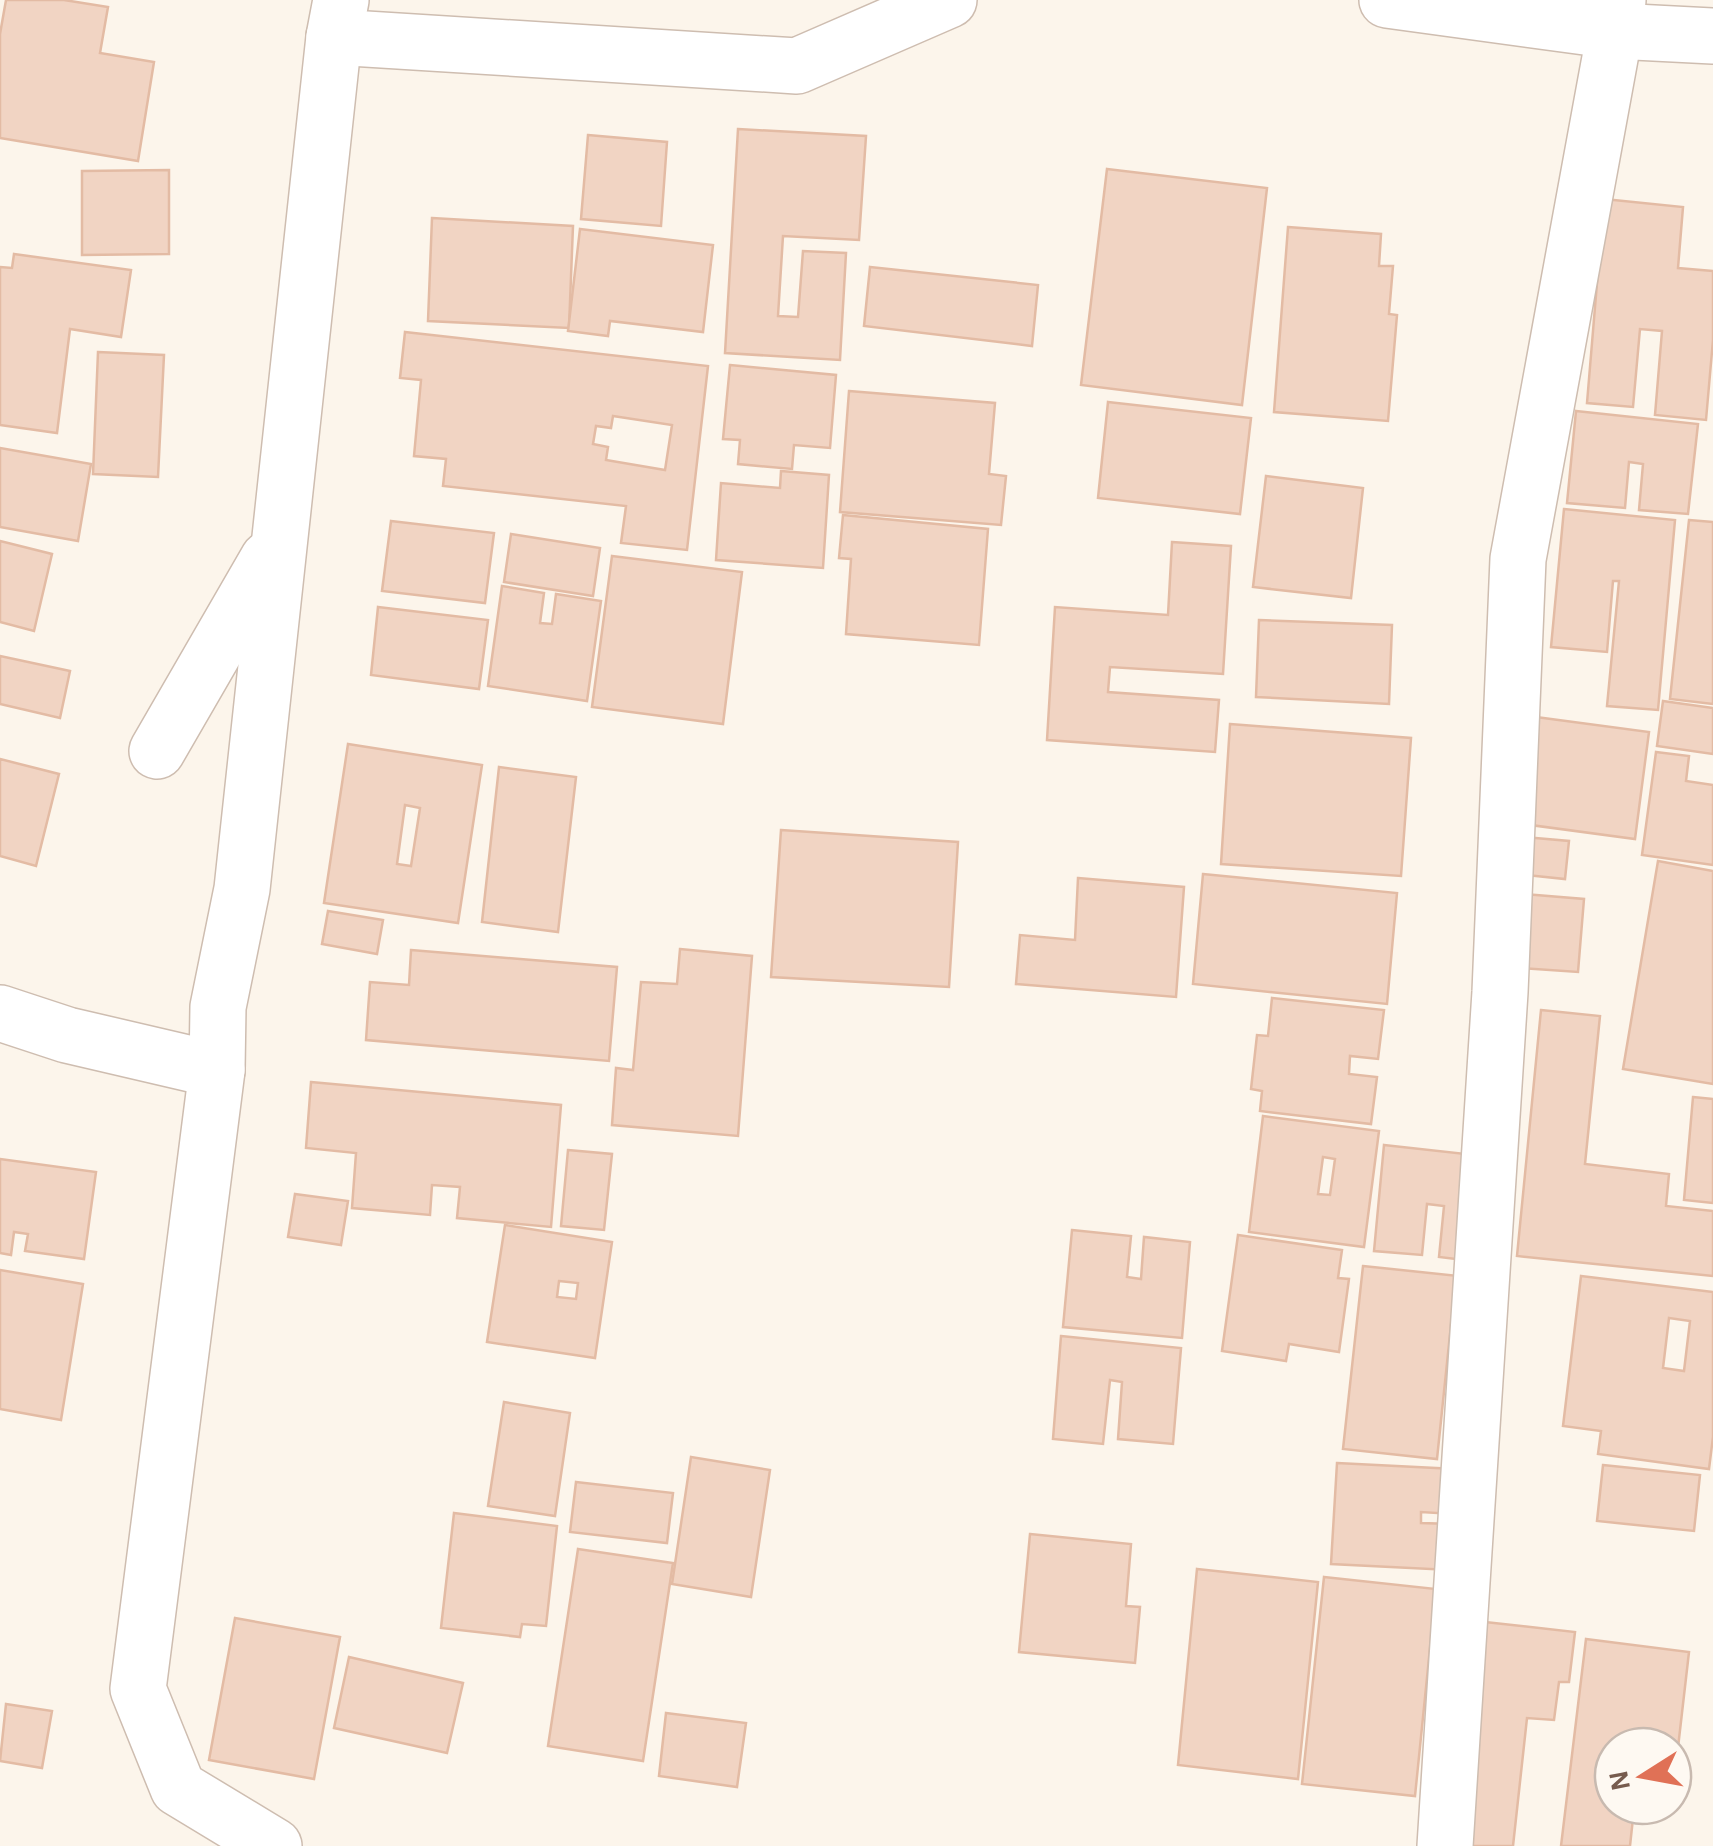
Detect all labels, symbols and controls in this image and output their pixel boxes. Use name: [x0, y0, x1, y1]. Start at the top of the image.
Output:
north arrow: [1593, 1726, 1693, 1826]
text: N: [1605, 1768, 1636, 1793]

